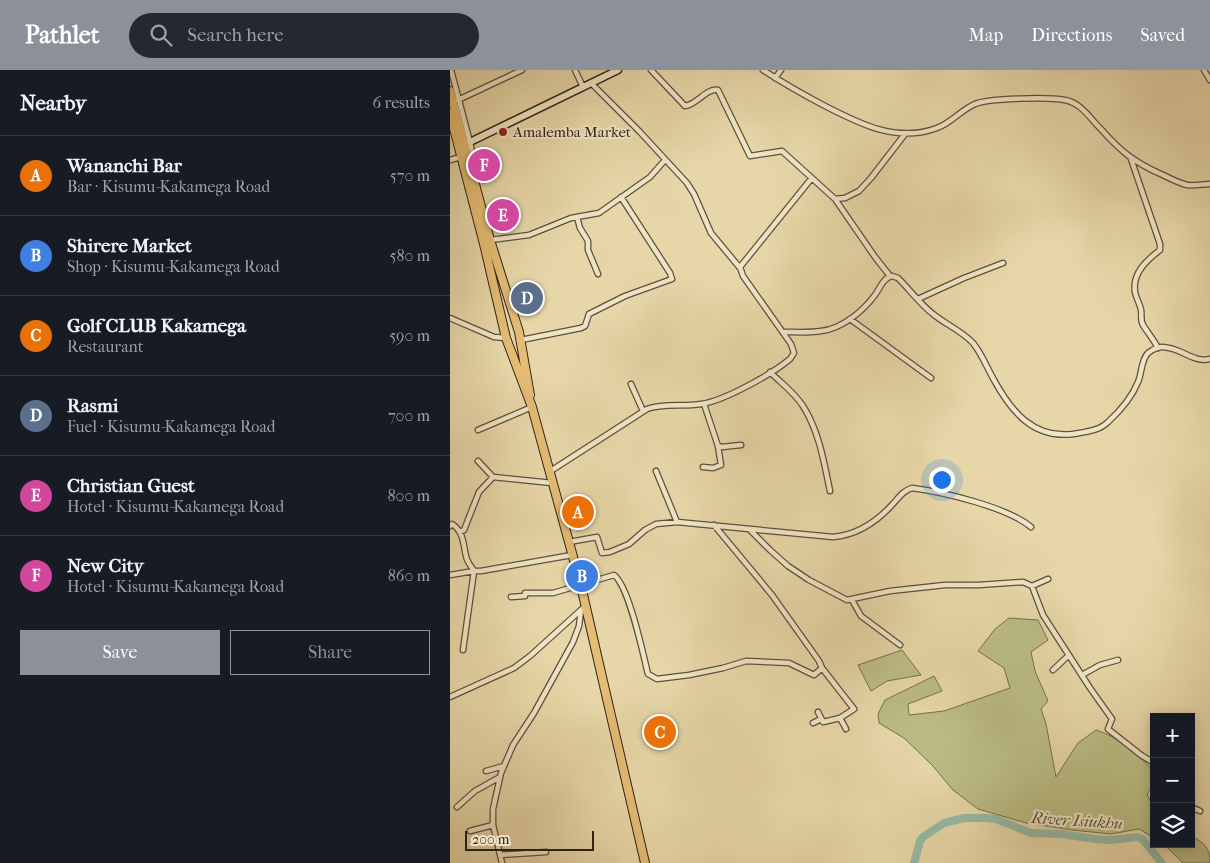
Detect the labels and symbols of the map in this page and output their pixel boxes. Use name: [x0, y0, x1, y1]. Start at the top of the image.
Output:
place label: Amalemba Market: [512, 123, 632, 141]
marker: Amalemba Market: [497, 126, 509, 138]
pin: F: [468, 146, 500, 184]
pin: E: [487, 196, 519, 234]
pin: D: [511, 279, 543, 317]
your location: [929, 467, 955, 493]
pin: A: [562, 493, 594, 531]
pin: B: [566, 557, 598, 595]
pin: C: [644, 713, 676, 751]
water label: River Isiukhu: [1030, 808, 1124, 833]
scale bar: [465, 828, 594, 851]

